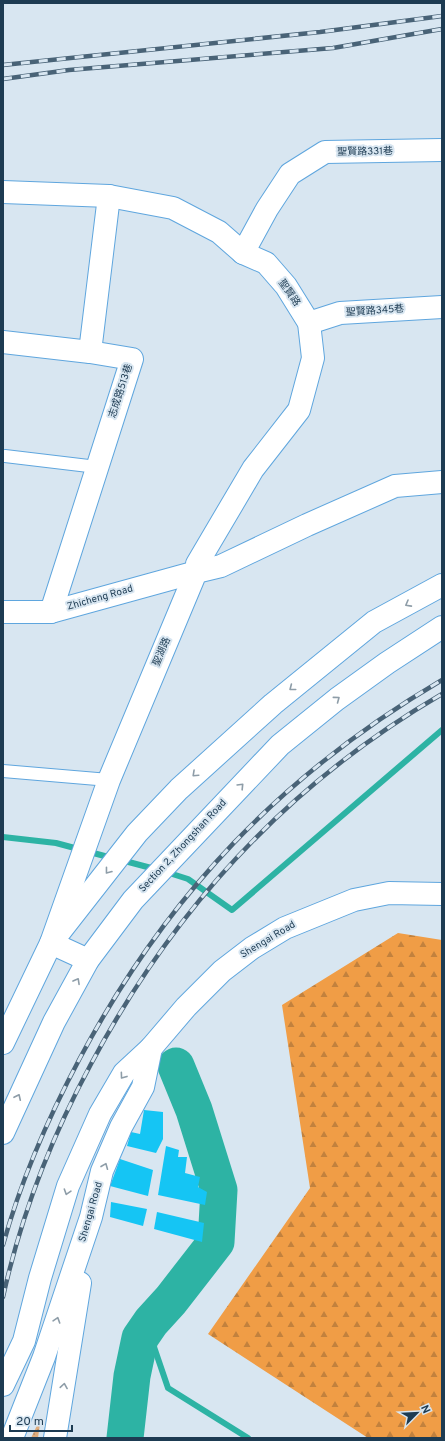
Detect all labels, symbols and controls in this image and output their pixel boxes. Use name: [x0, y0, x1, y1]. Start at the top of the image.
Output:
street label: 聖賢路331巷: [337, 145, 393, 159]
street label: 聖賢路: [275, 277, 303, 309]
street label: 聖賢路345巷: [345, 302, 405, 320]
street label: 志成路513巷: [106, 362, 136, 420]
street label: Zhicheng Road: [66, 582, 134, 614]
one-way arrow: [405, 599, 412, 606]
street label: 聖湖路: [150, 636, 174, 668]
one-way arrow: [290, 684, 297, 691]
one-way arrow: [333, 697, 340, 704]
one-way arrow: [192, 770, 200, 777]
one-way arrow: [236, 783, 244, 791]
street label: Section 2, Zhongshan Road: [136, 797, 230, 895]
one-way arrow: [105, 866, 112, 873]
street label: Shengai Road: [238, 918, 298, 962]
one-way arrow: [72, 978, 79, 985]
one-way arrow: [121, 1071, 128, 1078]
one-way arrow: [13, 1094, 21, 1101]
one-way arrow: [100, 1162, 108, 1169]
street label: Shengai Road: [76, 1180, 106, 1244]
one-way arrow: [63, 1188, 72, 1195]
one-way arrow: [52, 1317, 60, 1324]
one-way arrow: [59, 1383, 67, 1389]
north arrow: [397, 1393, 437, 1433]
text: N: [417, 1403, 433, 1416]
scale bar: [10, 1407, 72, 1433]
text: 20 m: [16, 1414, 44, 1430]

